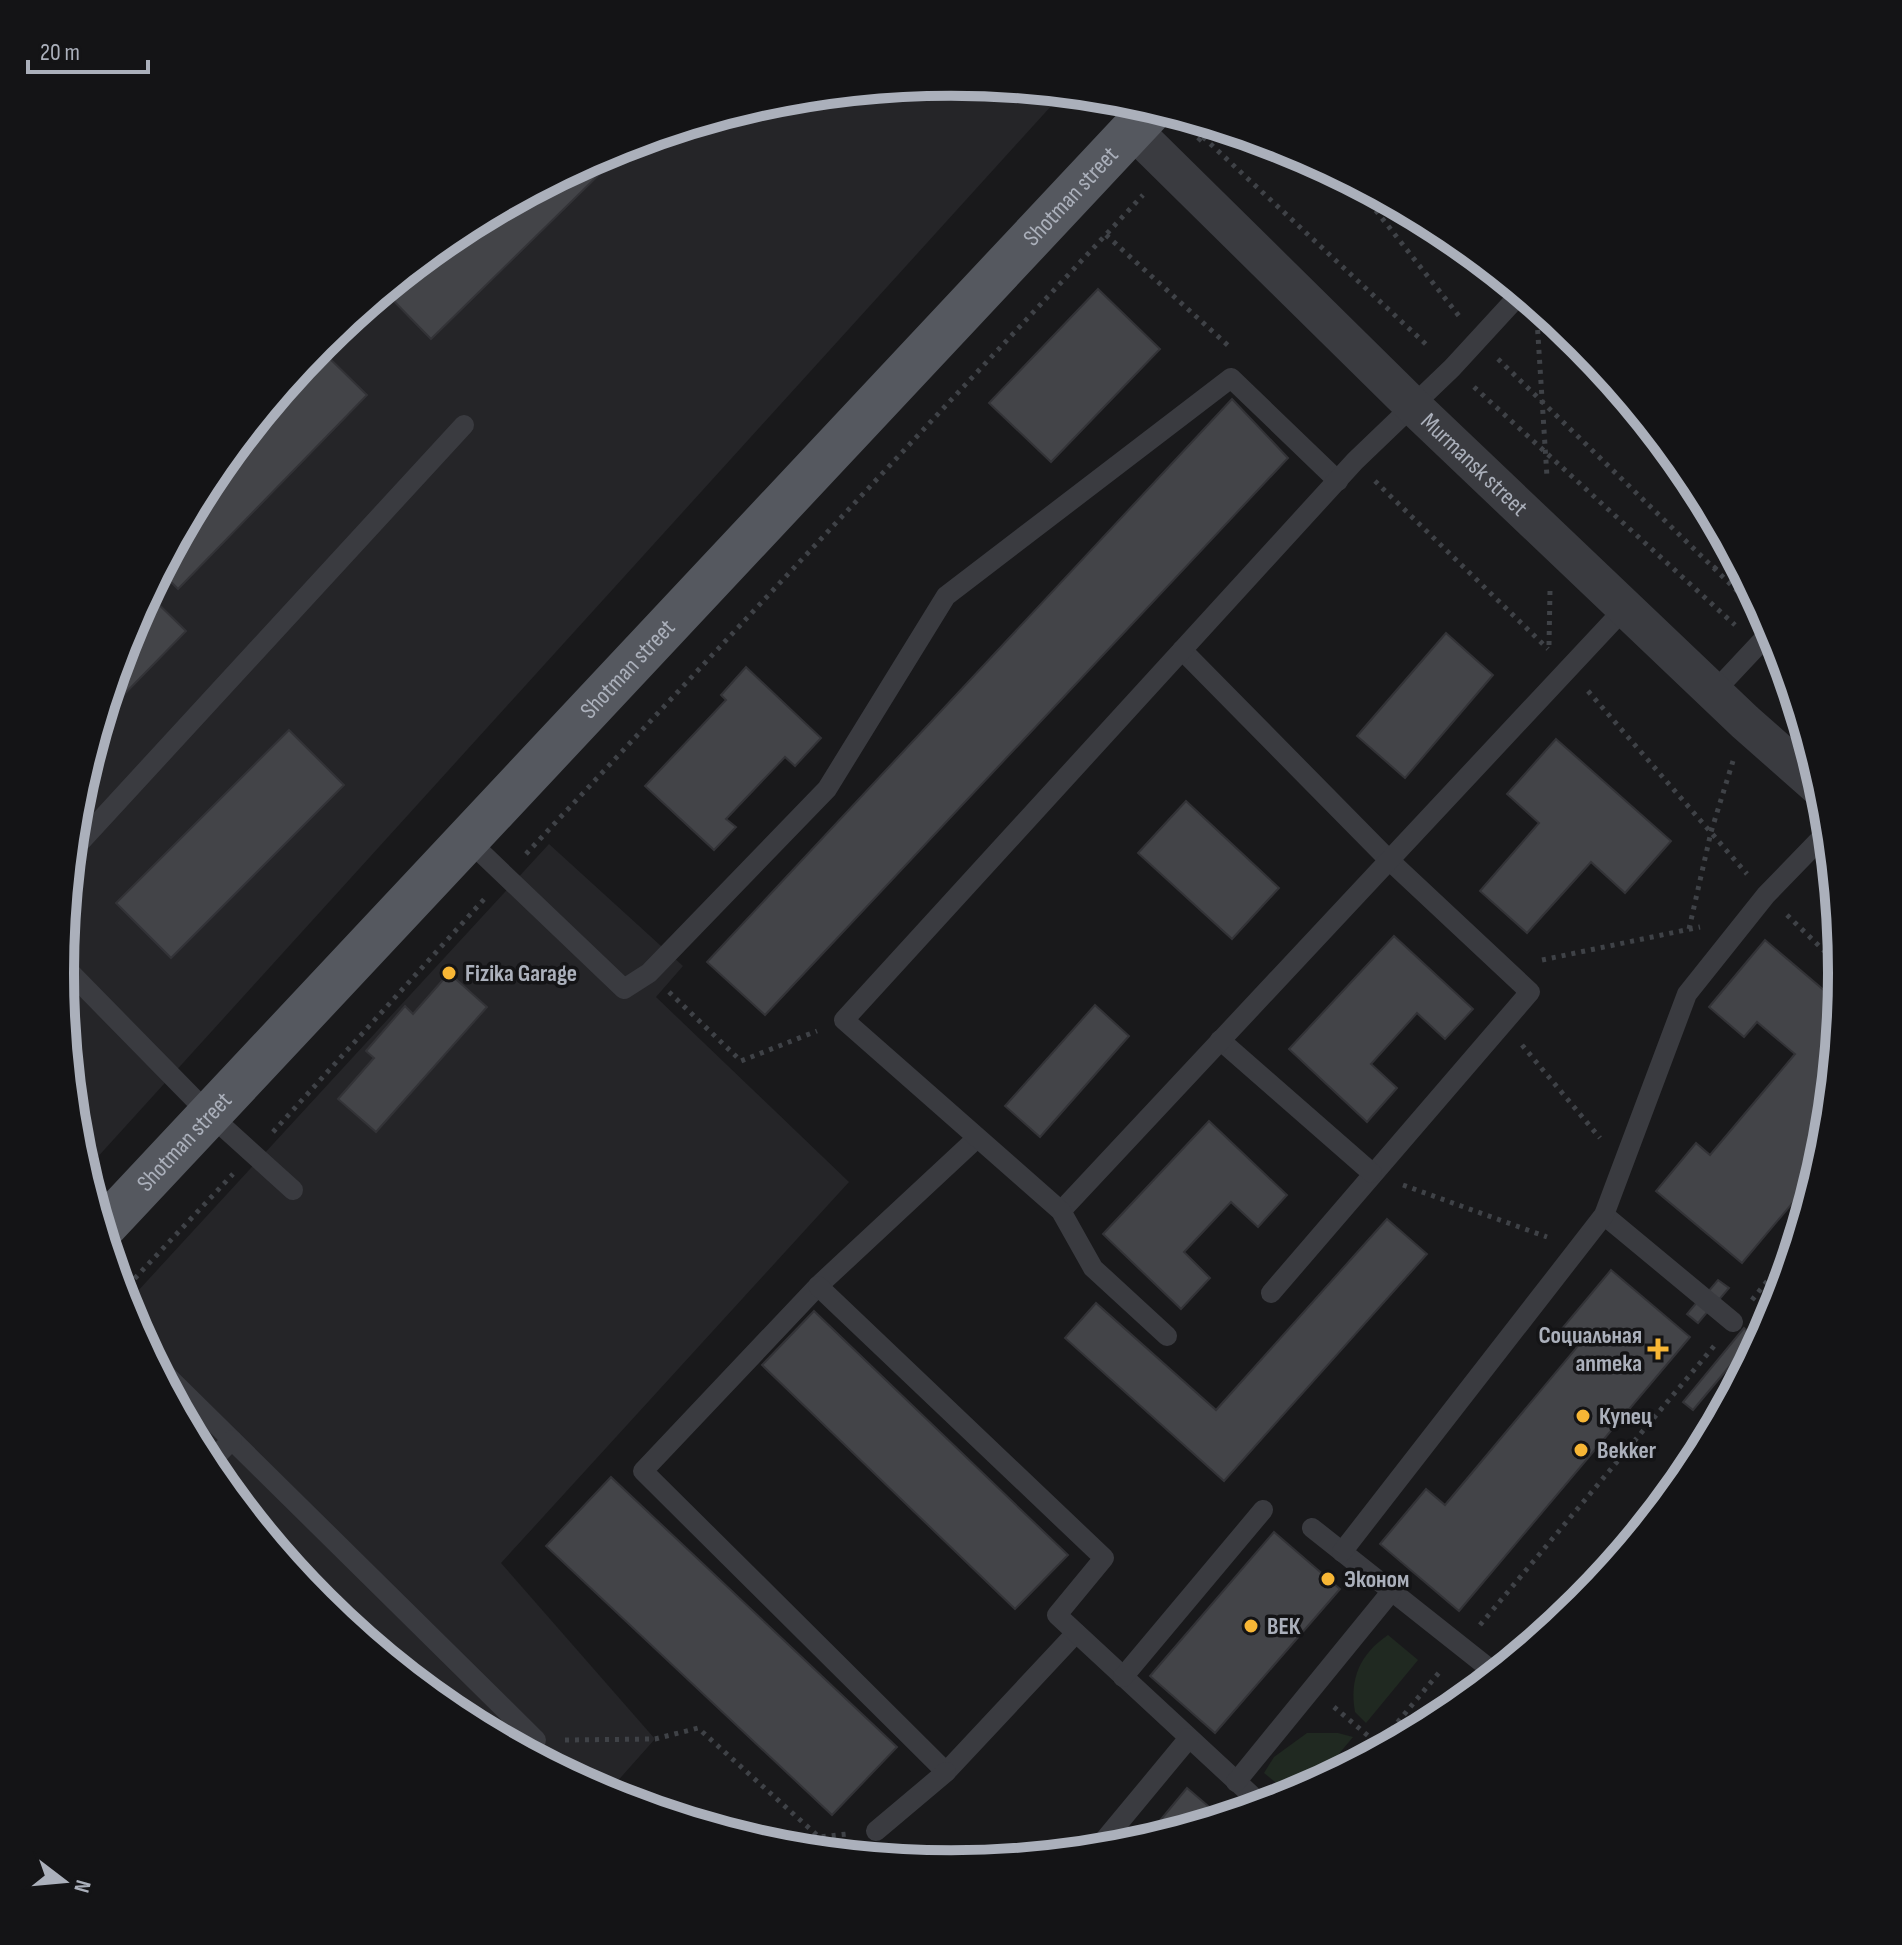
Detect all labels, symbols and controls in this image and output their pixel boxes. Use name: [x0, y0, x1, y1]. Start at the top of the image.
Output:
scale bar: [28, 24, 148, 74]
text: 20 m: [40, 38, 80, 67]
street label: Shotman street: [1017, 141, 1124, 252]
street label: Murmansk street: [1415, 407, 1534, 523]
street label: Shotman street: [574, 613, 681, 725]
place label: Fizika Garage: [465, 959, 577, 988]
marker: Fizika Garage: [440, 964, 458, 982]
street label: Shotman street: [131, 1086, 238, 1198]
place label: Социальная аптека: [1538, 1321, 1642, 1378]
marker: Социальная аптека: [1649, 1340, 1667, 1358]
place label: Купец: [1599, 1402, 1652, 1431]
marker: Купец: [1574, 1407, 1592, 1425]
place label: Bekker: [1597, 1436, 1657, 1465]
marker: Bekker: [1572, 1441, 1590, 1459]
place label: Эконом: [1344, 1565, 1409, 1594]
marker: Эконом: [1319, 1570, 1337, 1588]
place label: ВЕК: [1267, 1612, 1301, 1641]
marker: ВЕК: [1242, 1617, 1260, 1635]
north arrow: [24, 1841, 104, 1921]
text: N: [67, 1877, 96, 1895]

